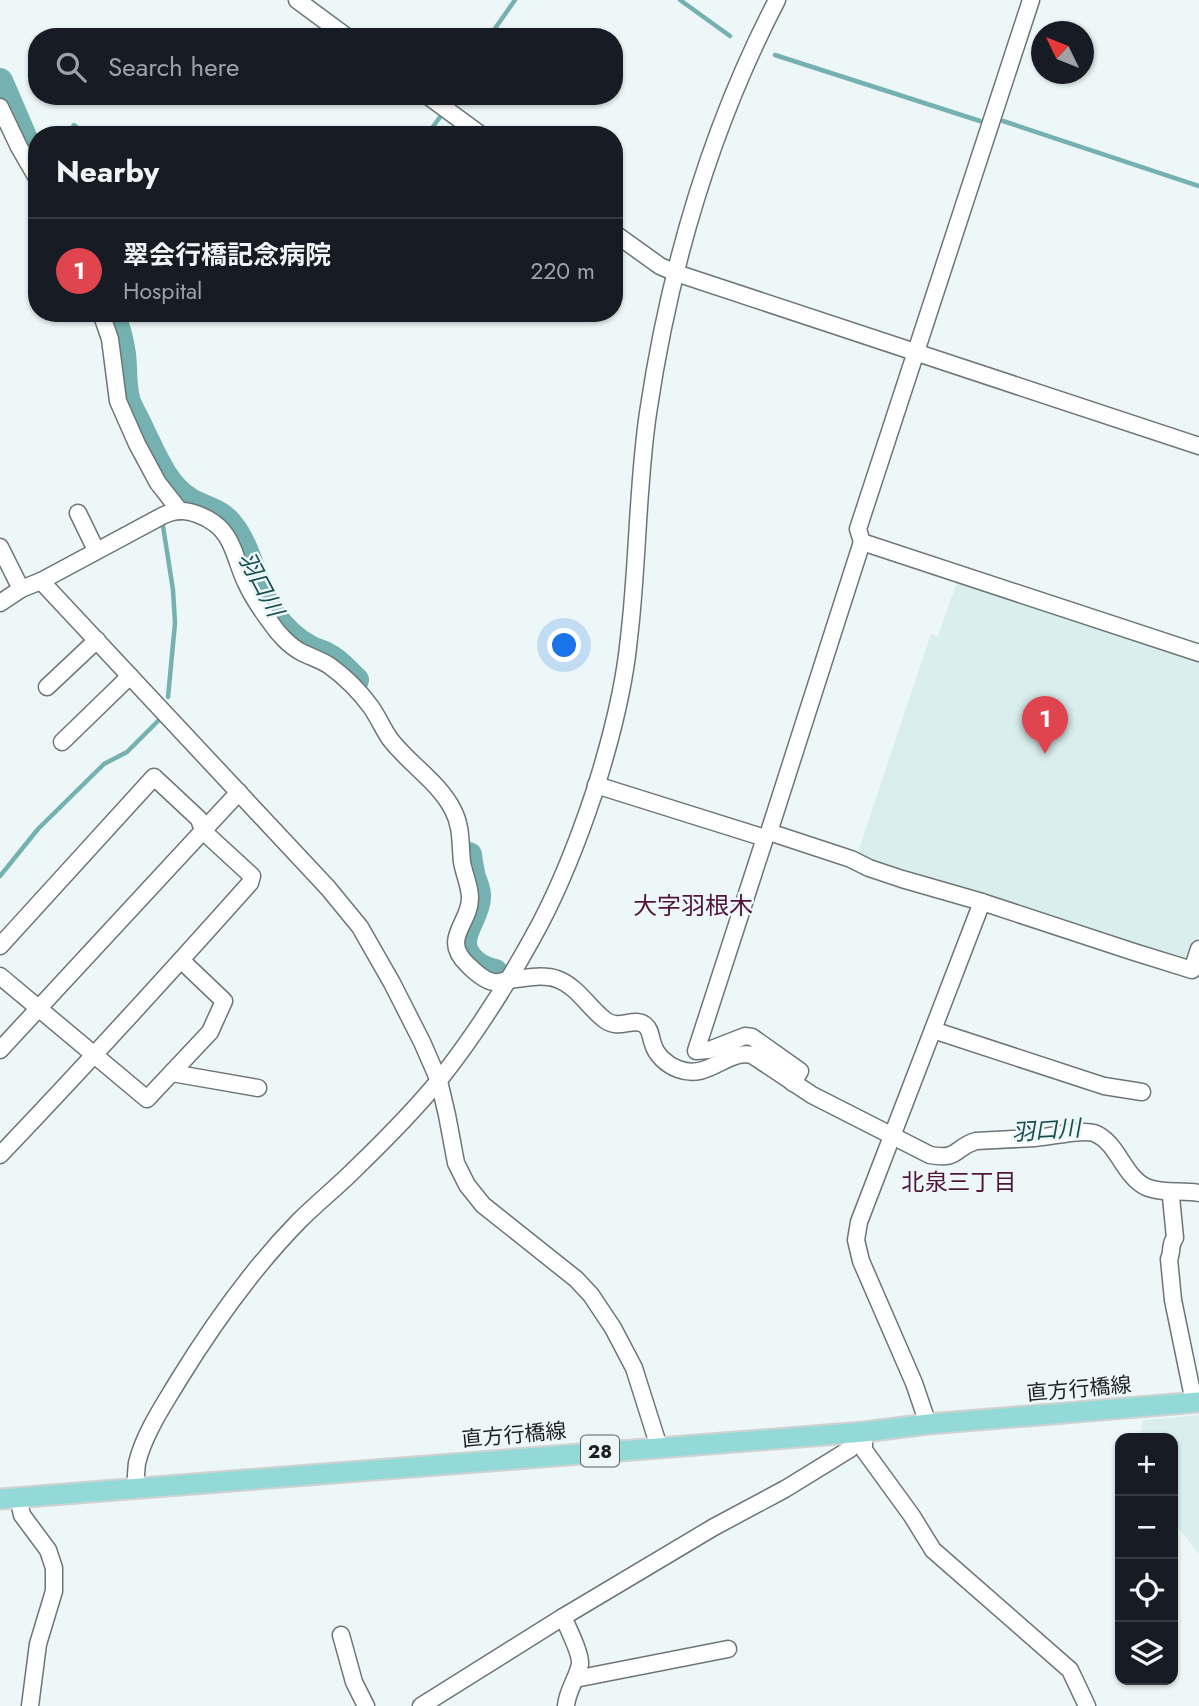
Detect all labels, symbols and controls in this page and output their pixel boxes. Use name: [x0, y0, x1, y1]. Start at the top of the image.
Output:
north arrow: [1031, 21, 1094, 84]
search box: [28, 28, 623, 105]
icon: search: [52, 48, 90, 86]
text: Search here: [108, 48, 240, 86]
text: Nearby: [56, 150, 159, 193]
text: 翠会行橋記念病院: [123, 236, 331, 274]
text: 1: [73, 254, 85, 288]
text: 220 m: [530, 254, 595, 288]
text: Hospital: [123, 274, 202, 308]
water label: 羽口川: [230, 546, 294, 625]
your location: [547, 628, 581, 662]
pin: 1: [1022, 696, 1068, 754]
district label: 大字羽根木: [633, 888, 753, 923]
water label: 羽口川: [1010, 1110, 1085, 1149]
district label: 北泉三丁目: [902, 1165, 1017, 1199]
street label: 直方行橋線: [1025, 1369, 1133, 1409]
street label: 直方行橋線: [460, 1415, 568, 1455]
map controls: [1115, 1433, 1178, 1685]
button: +: [1115, 1433, 1178, 1496]
road number: 28: [581, 1436, 619, 1466]
button: −: [1115, 1496, 1178, 1559]
button: locate: [1115, 1559, 1178, 1622]
button: layers: [1115, 1622, 1178, 1685]

